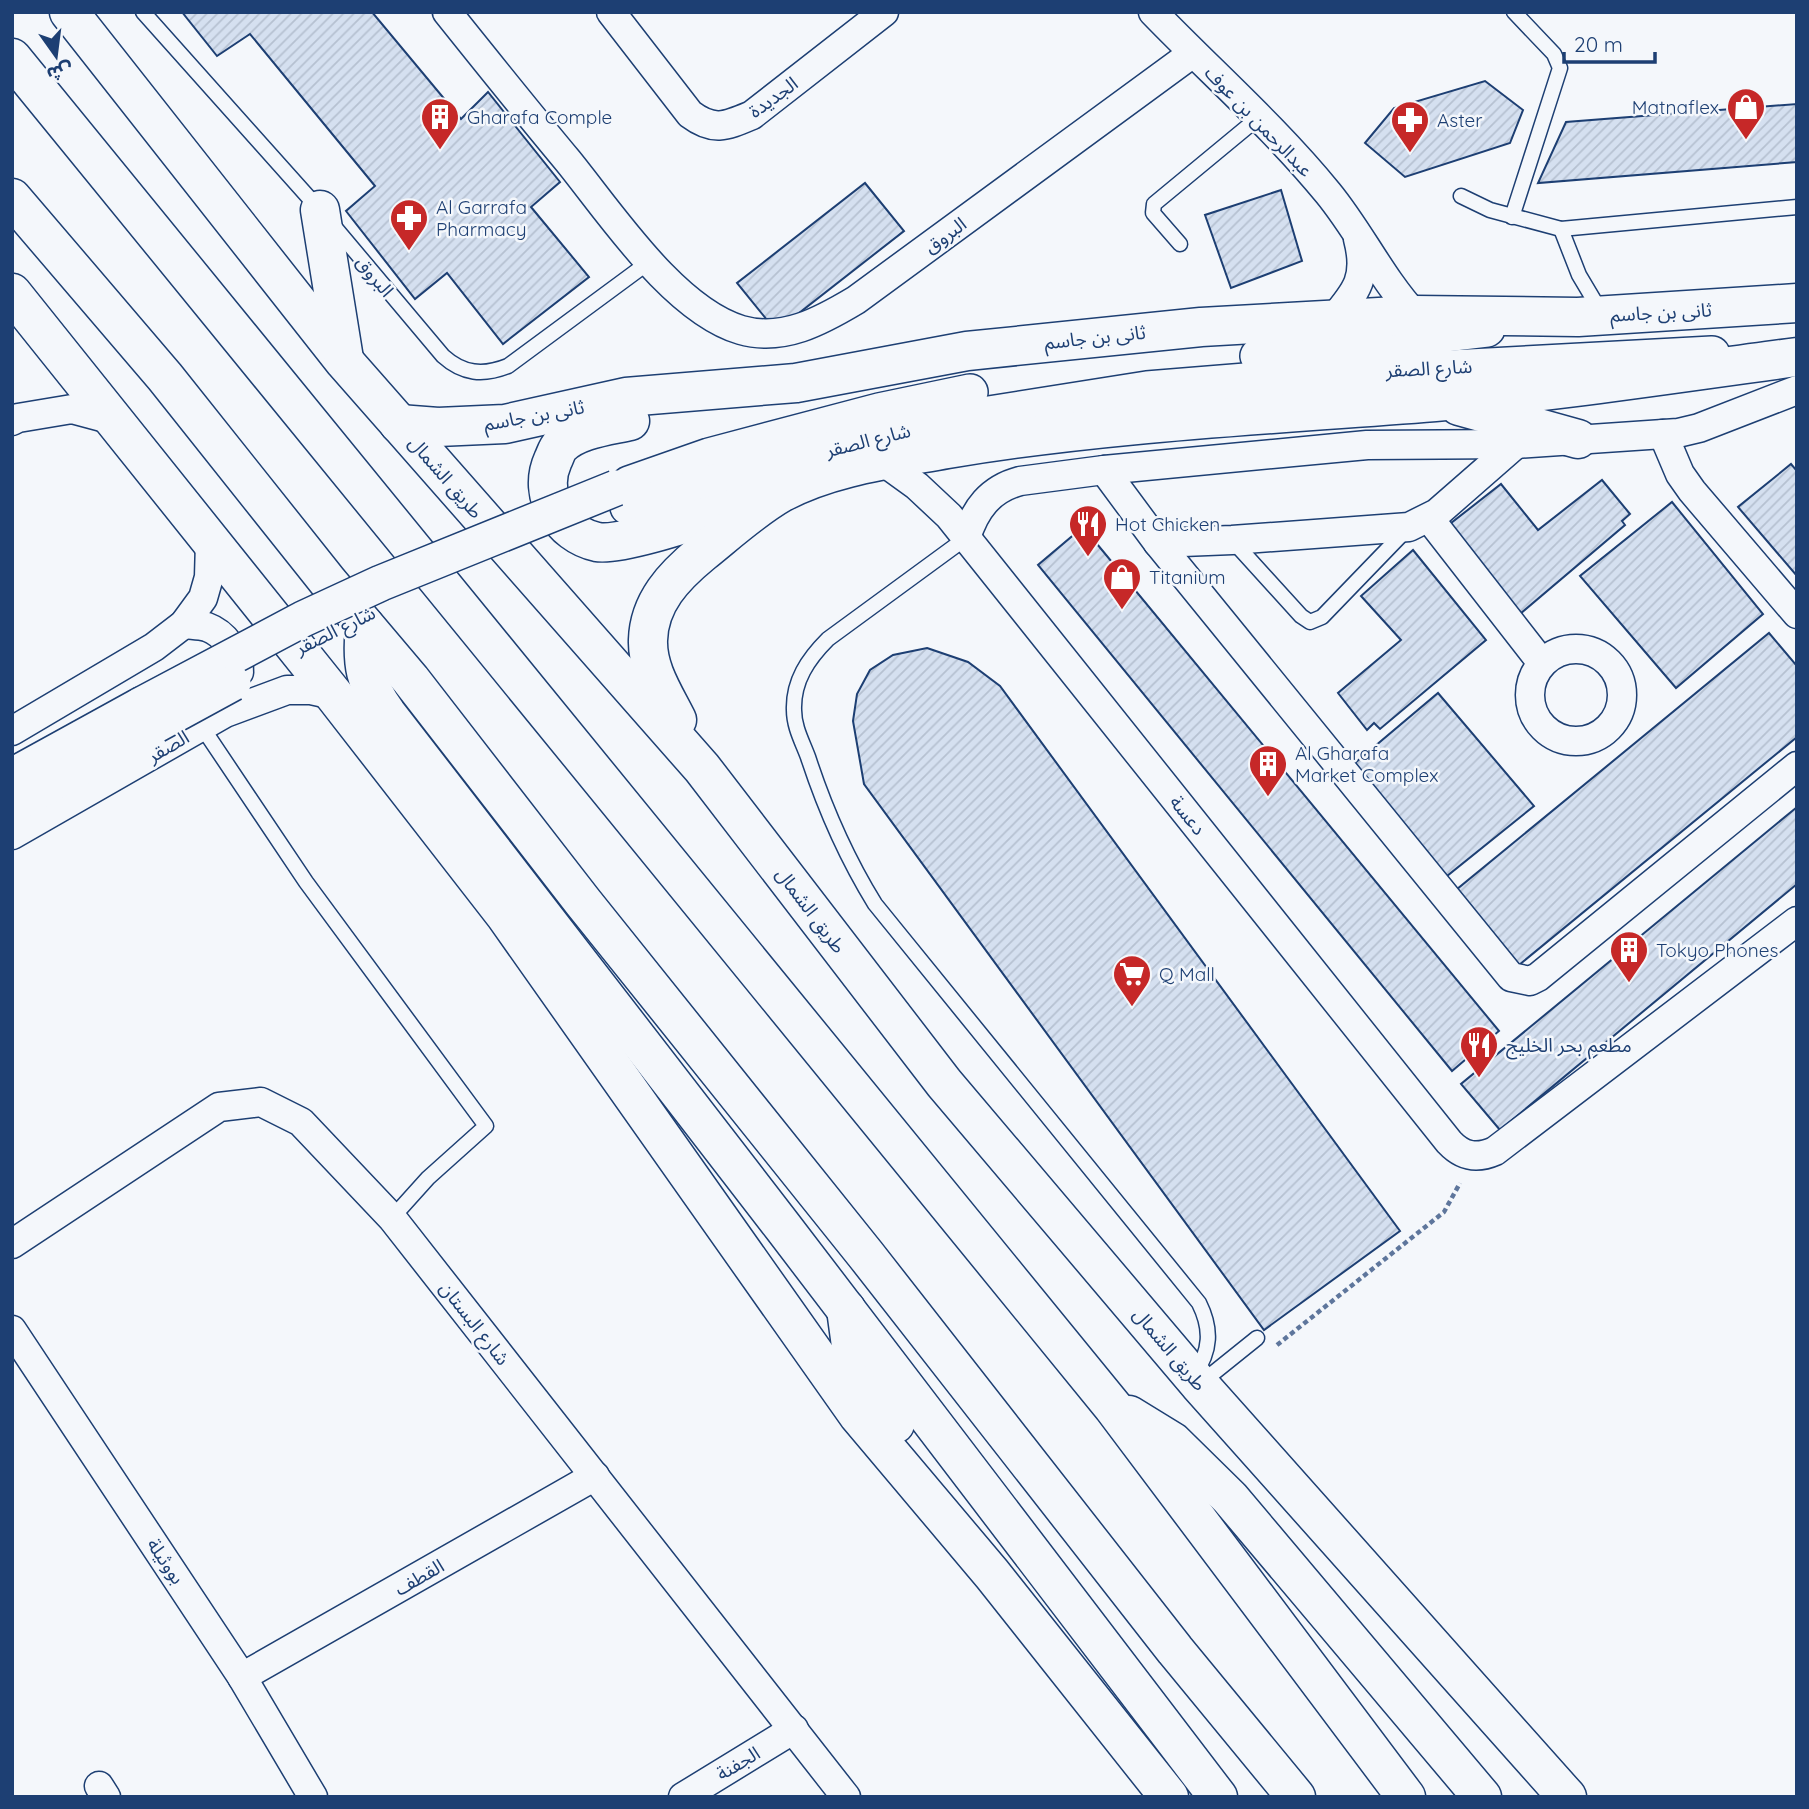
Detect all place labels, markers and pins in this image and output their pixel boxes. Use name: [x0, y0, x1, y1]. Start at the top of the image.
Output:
shop icon: Matnaflex: [1725, 86, 1767, 141]
place label: Matnaflex: [1632, 95, 1719, 119]
building icon: Gharafa Comple: [419, 96, 461, 151]
pharmacy icon: Aster: [1389, 99, 1431, 154]
place label: Gharafa Comple: [467, 105, 612, 129]
place label: Aster: [1437, 108, 1483, 132]
place label: Al Garrafa Pharmacy: [436, 195, 527, 241]
pharmacy icon: Al Garrafa Pharmacy: [388, 197, 430, 252]
restaurant icon: Hot Chicken: [1067, 503, 1109, 558]
place label: Hot Chicken: [1115, 512, 1220, 536]
shop icon: Titanium: [1101, 556, 1143, 611]
place label: Titanium: [1149, 565, 1226, 589]
place label: Al Gharafa Market Complex: [1295, 741, 1438, 787]
building icon: Al Gharafa Market Complex: [1247, 743, 1289, 798]
building icon: Tokyo Phones: [1608, 929, 1650, 984]
place label: Tokyo Phones: [1656, 938, 1779, 962]
supermarket icon: Q Mall: [1111, 953, 1153, 1008]
place label: Q Mall: [1159, 962, 1215, 986]
restaurant icon: مطعم بحر الخليج: [1458, 1024, 1500, 1079]
place label: مطعم بحر الخليج: [1506, 1033, 1632, 1060]

